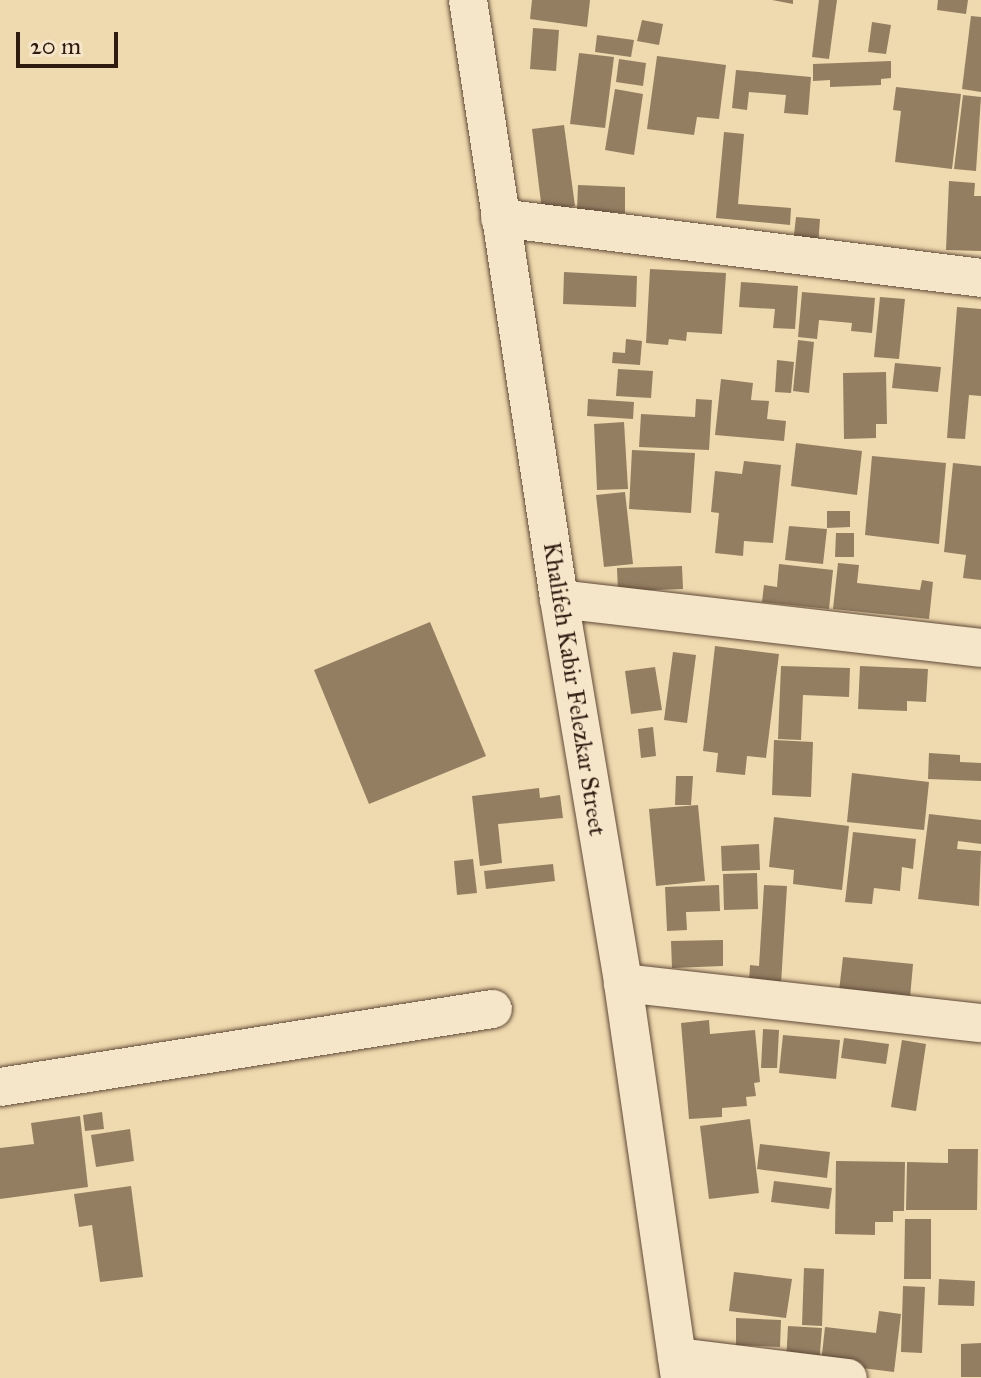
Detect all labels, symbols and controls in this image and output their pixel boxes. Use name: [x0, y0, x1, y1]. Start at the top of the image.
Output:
scale bar: [20, 16, 122, 66]
text: 20 m: [30, 31, 81, 61]
street label: Khalifeh Kabir Felezkar Street: [537, 540, 611, 838]

